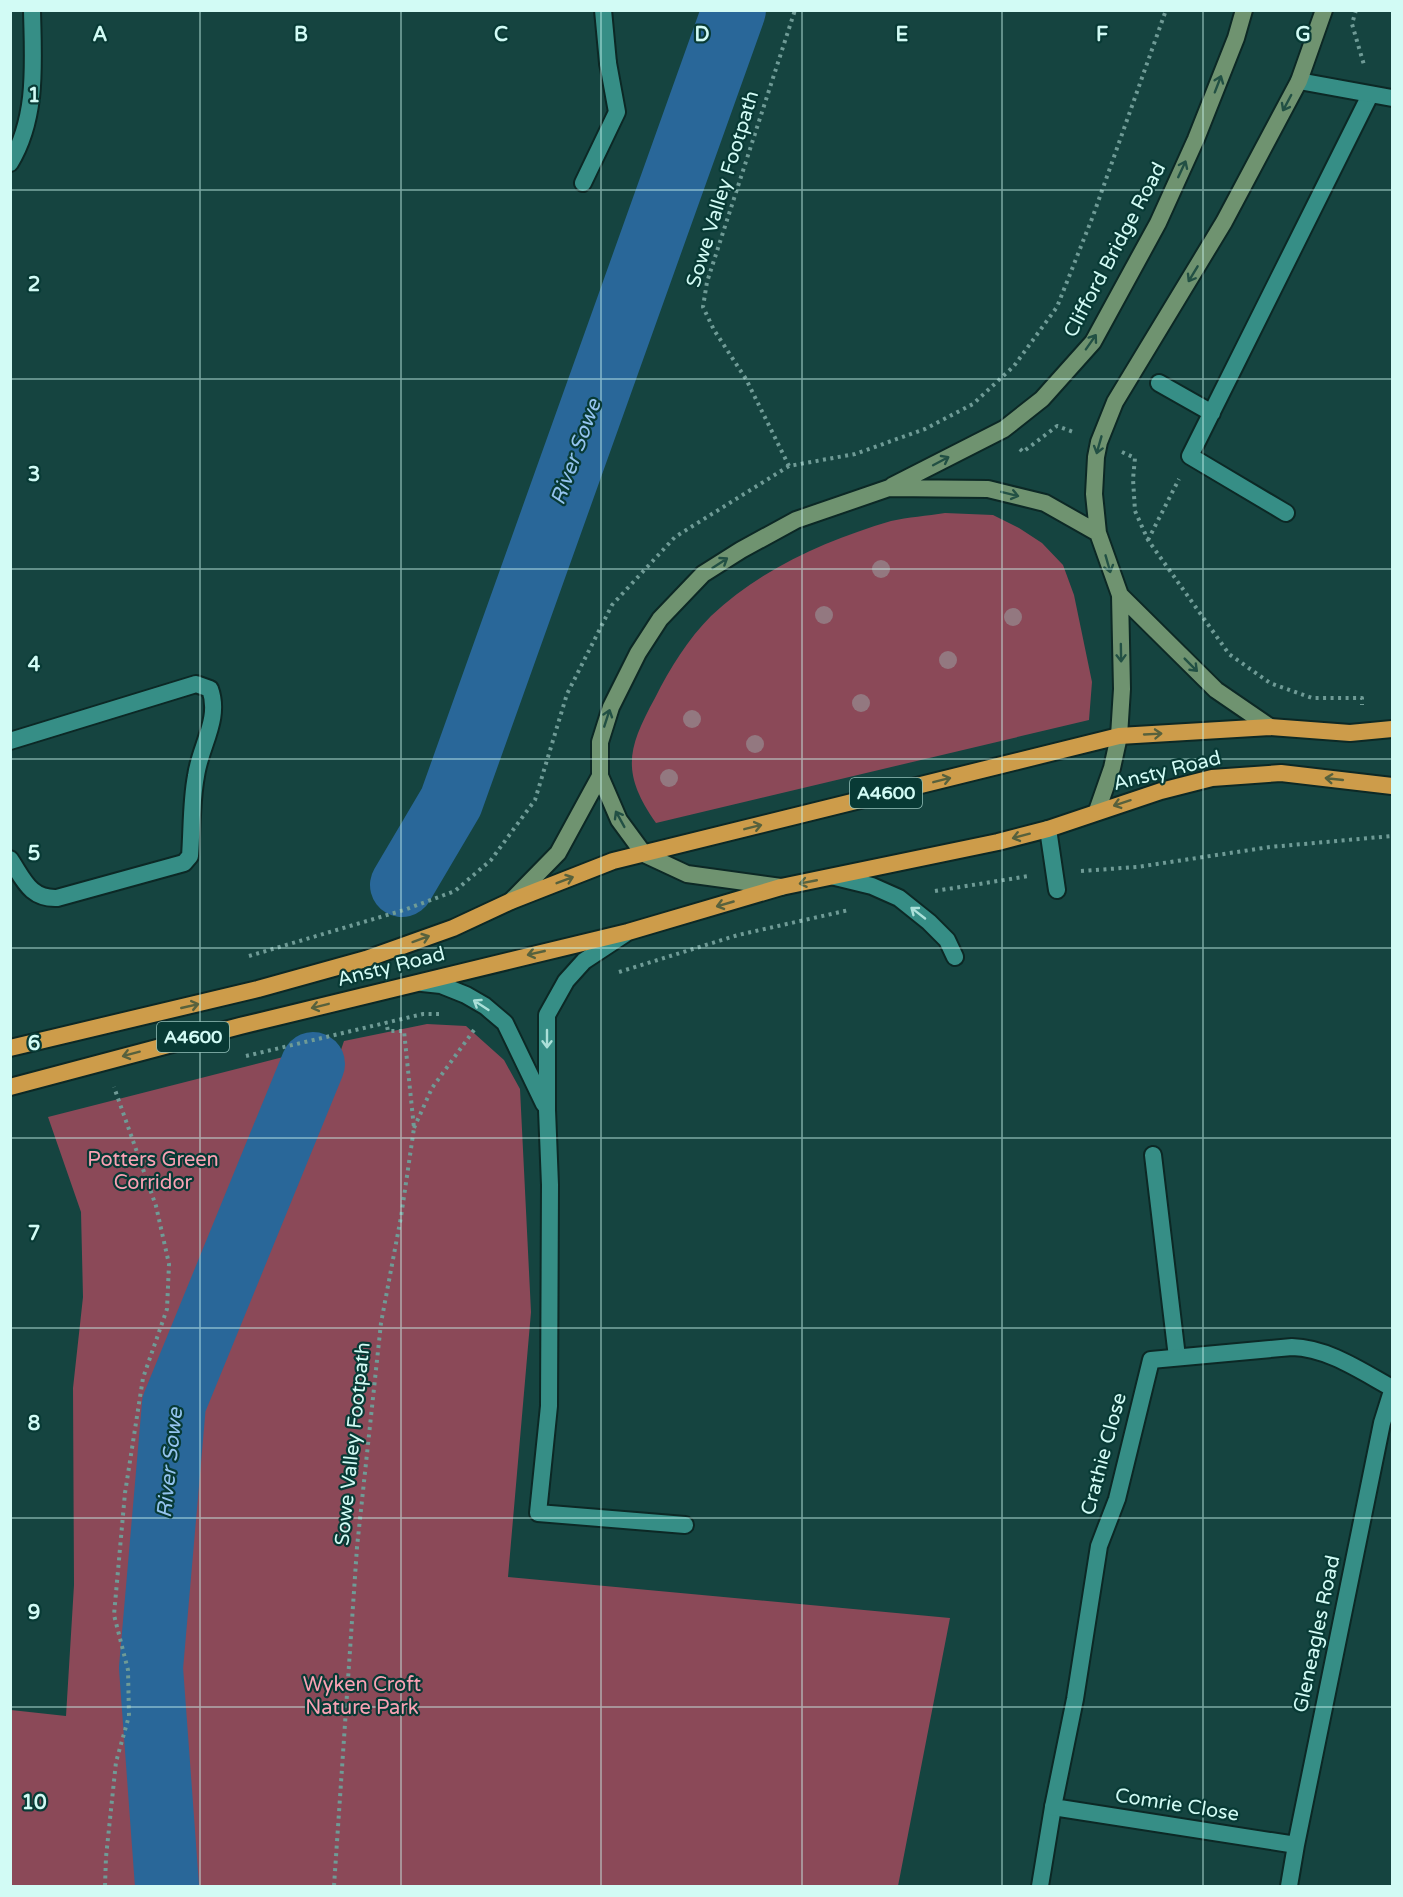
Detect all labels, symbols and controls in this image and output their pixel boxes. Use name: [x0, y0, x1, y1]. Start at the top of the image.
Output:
text: A: [93, 23, 108, 47]
text: B: [294, 23, 308, 47]
text: C: [494, 23, 508, 47]
text: D: [694, 23, 710, 47]
text: E: [896, 23, 909, 47]
text: F: [1096, 23, 1108, 47]
text: G: [1295, 23, 1311, 47]
one-way arrow: [1213, 76, 1224, 94]
text: 1: [28, 84, 40, 108]
street label: Sowe Valley Footpath: [682, 88, 764, 290]
one-way arrow: [1281, 94, 1292, 112]
street label: Clifford Bridge Road: [1059, 159, 1171, 341]
one-way arrow: [1177, 161, 1189, 179]
one-way arrow: [1186, 265, 1198, 282]
text: 2: [28, 273, 40, 297]
one-way arrow: [1085, 334, 1097, 350]
water label: River Sowe: [545, 395, 607, 508]
one-way arrow: [1093, 435, 1105, 454]
one-way arrow: [931, 455, 949, 466]
text: 3: [28, 463, 40, 487]
one-way arrow: [1000, 489, 1019, 501]
one-way arrow: [1103, 554, 1115, 573]
one-way arrow: [711, 557, 728, 569]
one-way arrow: [1115, 643, 1127, 663]
text: 4: [28, 653, 41, 677]
one-way arrow: [1184, 658, 1199, 673]
one-way arrow: [603, 710, 614, 728]
one-way arrow: [1142, 728, 1162, 739]
street label: Ansty Road: [1111, 746, 1223, 796]
one-way arrow: [932, 773, 951, 785]
one-way arrow: [1325, 774, 1345, 785]
road number: A4600: [850, 778, 922, 808]
one-way arrow: [1113, 798, 1132, 809]
one-way arrow: [614, 811, 625, 829]
one-way arrow: [743, 820, 762, 832]
one-way arrow: [1012, 830, 1031, 842]
text: 5: [28, 842, 40, 866]
one-way arrow: [556, 873, 574, 884]
one-way arrow: [799, 877, 818, 888]
one-way arrow: [716, 899, 735, 910]
one-way arrow: [910, 906, 926, 919]
one-way arrow: [411, 933, 430, 944]
street label: Ansty Road: [335, 942, 447, 992]
one-way arrow: [527, 948, 546, 960]
one-way arrow: [473, 998, 490, 1010]
one-way arrow: [180, 999, 199, 1011]
one-way arrow: [311, 1001, 330, 1013]
road number: A4600: [157, 1022, 229, 1052]
one-way arrow: [541, 1028, 553, 1048]
text: 6: [28, 1032, 40, 1056]
one-way arrow: [122, 1048, 141, 1060]
park label: Potters Green Corridor: [87, 1148, 219, 1195]
text: 7: [28, 1222, 40, 1246]
street label: Sowe Valley Footpath: [330, 1341, 376, 1547]
street label: Crathie Close: [1076, 1390, 1132, 1518]
water label: River Sowe: [152, 1406, 188, 1519]
text: 8: [28, 1412, 40, 1436]
street label: Gleneagles Road: [1289, 1553, 1345, 1715]
text: 9: [28, 1601, 40, 1625]
park label: Wyken Croft Nature Park: [303, 1673, 422, 1720]
street label: Comrie Close: [1113, 1783, 1241, 1827]
text: 10: [21, 1791, 47, 1815]

